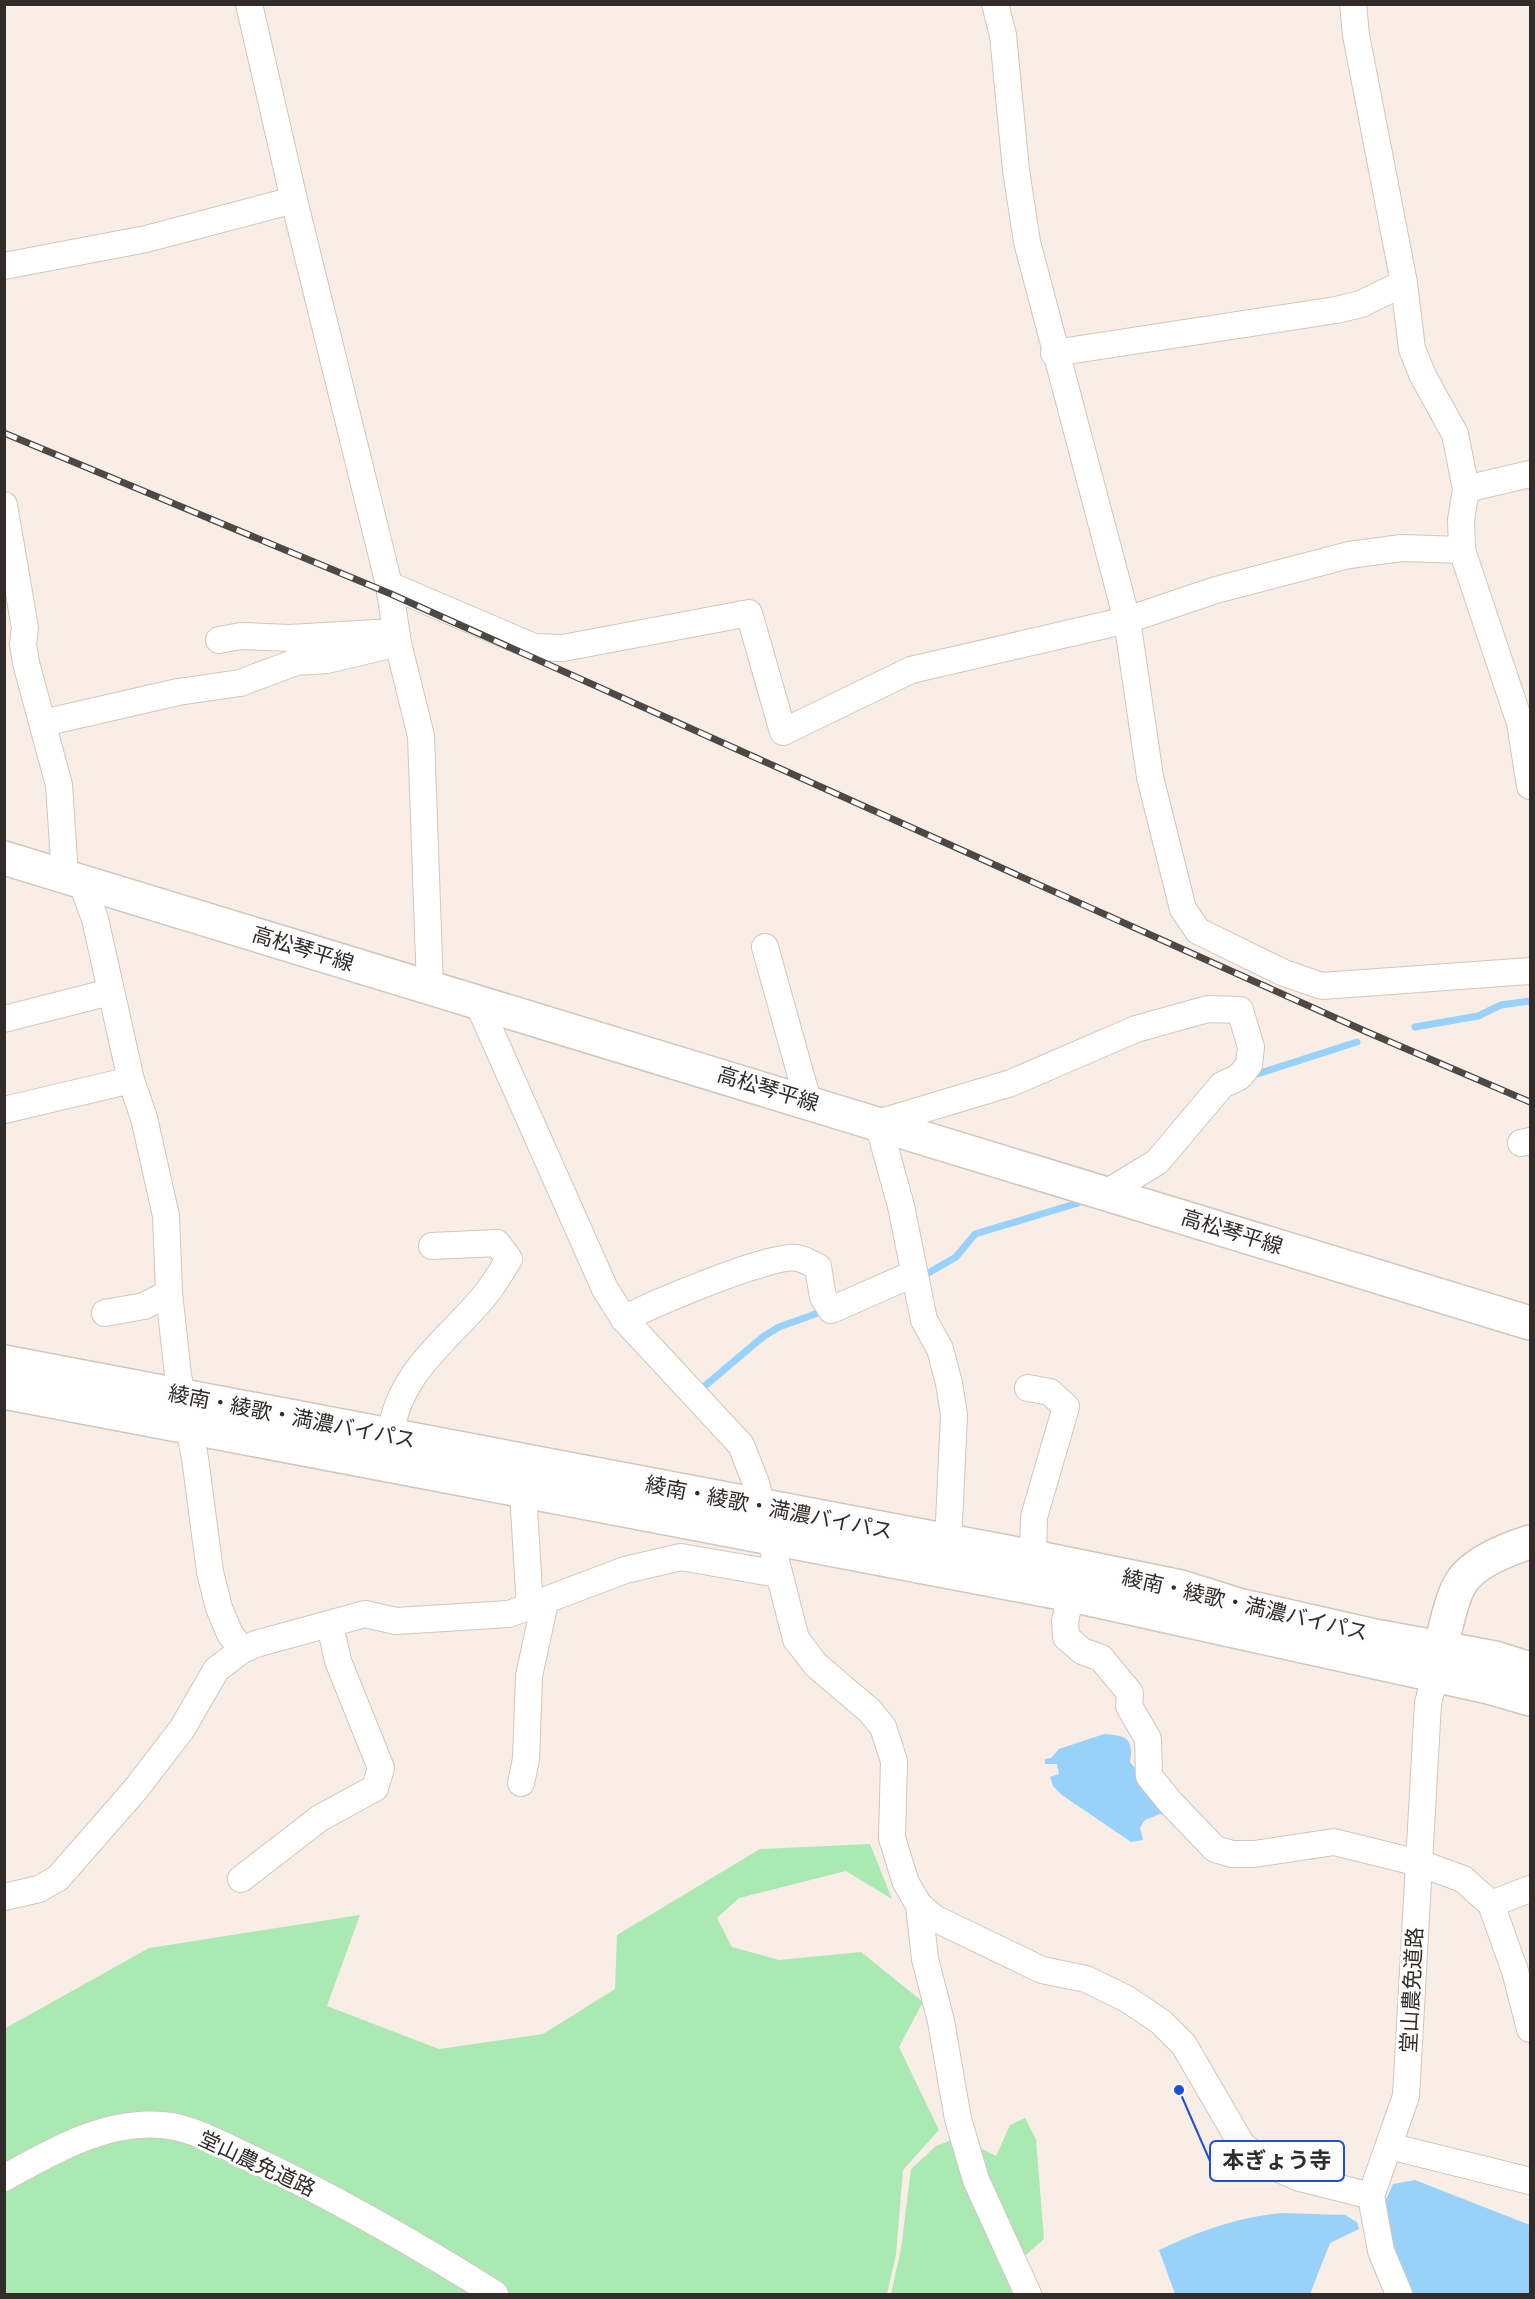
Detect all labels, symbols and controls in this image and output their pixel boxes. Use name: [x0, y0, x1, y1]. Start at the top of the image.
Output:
street label: 高松琴平線: [248, 919, 358, 979]
street label: 高松琴平線: [713, 1059, 823, 1119]
street label: 高松琴平線: [1177, 1202, 1287, 1262]
street label: 綾南・綾歌・満濃バイパス: [166, 1378, 418, 1456]
street label: 綾南・綾歌・満濃バイパス: [643, 1469, 895, 1547]
street label: 綾南・綾歌・満濃バイパス: [1119, 1562, 1371, 1648]
street label: 堂山農免道路: [1394, 1926, 1430, 2054]
street label: 堂山農免道路: [194, 2124, 320, 2204]
callout: 本ぎょう寺: [1210, 2141, 1344, 2181]
text: 本ぎょう寺: [1223, 2144, 1331, 2176]

